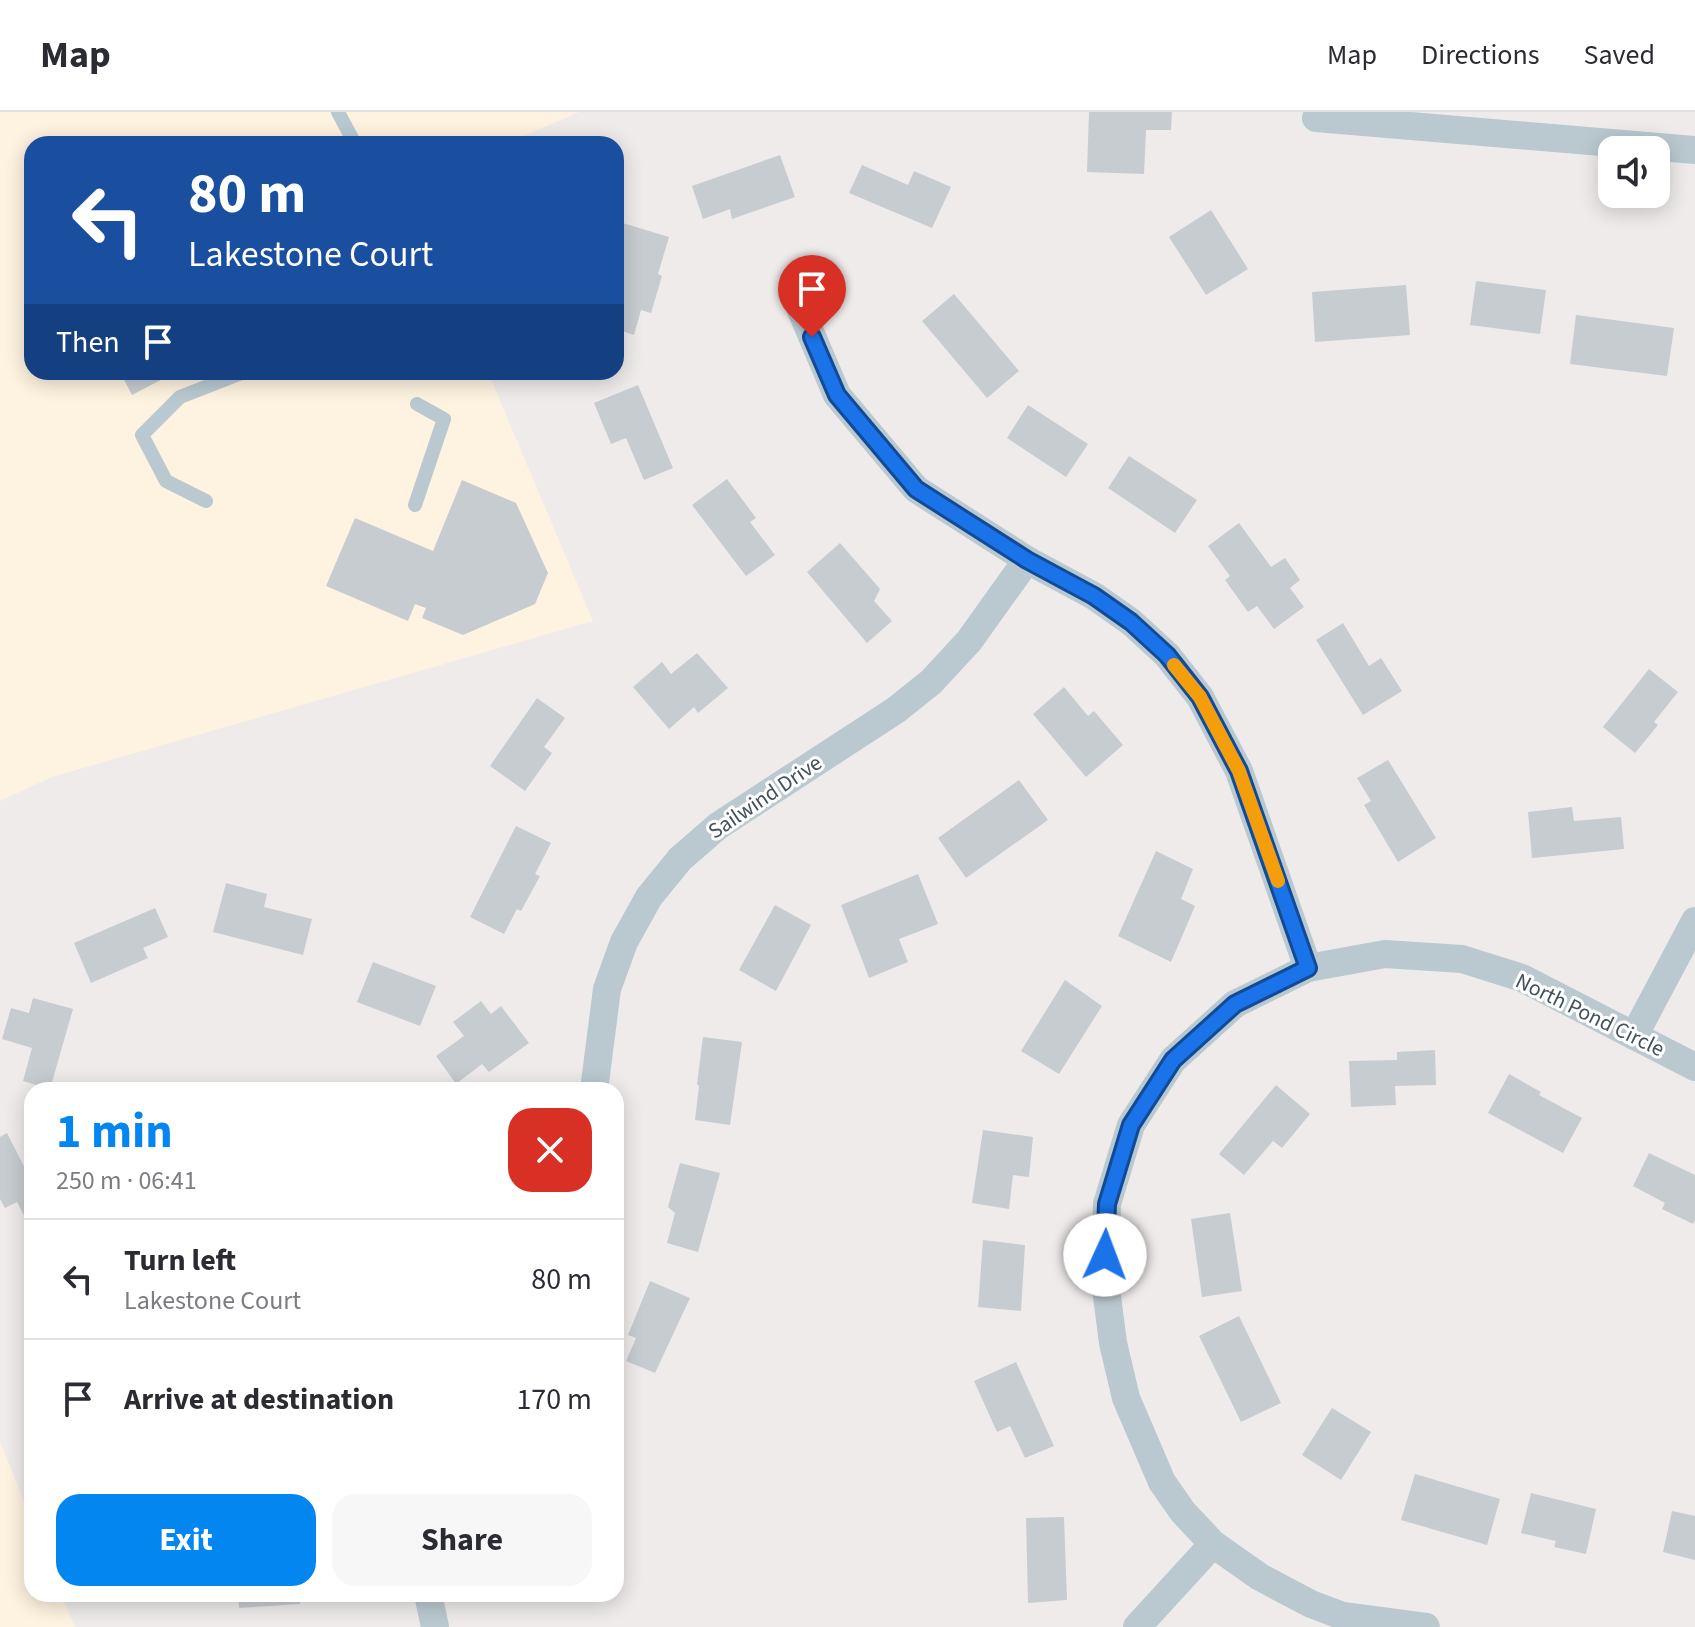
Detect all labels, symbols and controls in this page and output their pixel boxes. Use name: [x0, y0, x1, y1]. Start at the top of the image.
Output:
text: Map: [40, 28, 111, 82]
text: Map: [1327, 35, 1377, 75]
text: Directions: [1421, 35, 1540, 75]
text: Saved: [1584, 35, 1655, 75]
map controls: [1598, 136, 1670, 208]
button: sound: [1598, 136, 1670, 208]
text: 80 m: [188, 155, 306, 234]
icon: left: [56, 168, 160, 272]
text: Lakestone Court: [188, 229, 433, 280]
pin: [778, 255, 846, 337]
icon: arrive: [790, 267, 834, 311]
icon: arrive: [136, 320, 180, 364]
text: Then: [56, 321, 120, 364]
street label: Sailwind Drive: [702, 747, 828, 847]
street label: North Pond Circle: [1510, 965, 1670, 1065]
text: 1 min: [56, 1098, 173, 1166]
button: close: [508, 1108, 592, 1192]
text: 250 m · 06:41: [56, 1162, 197, 1199]
position arrow: [1063, 1213, 1147, 1297]
text: Turn left: [124, 1239, 236, 1282]
icon: left: [56, 1257, 100, 1301]
text: 80 m: [531, 1258, 592, 1301]
text: Lakestone Court: [124, 1282, 301, 1319]
icon: arrive: [56, 1377, 100, 1421]
text: Arrive at destination: [124, 1378, 394, 1421]
text: 170 m: [516, 1378, 592, 1421]
button: Exit: [56, 1494, 316, 1586]
button: Share: [332, 1494, 592, 1586]

